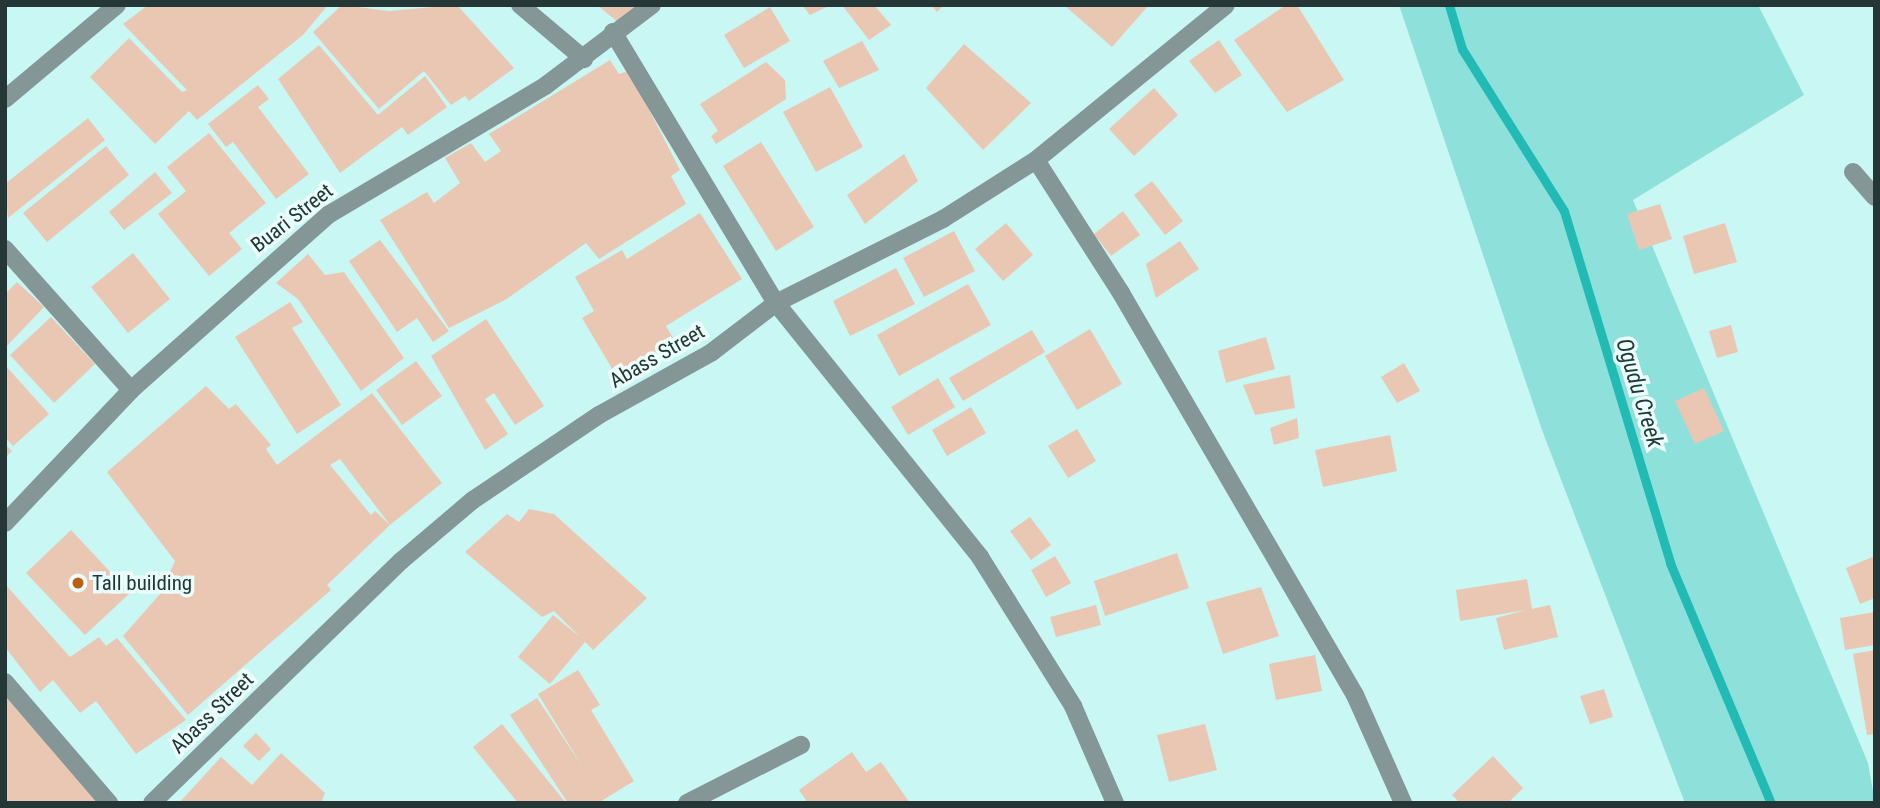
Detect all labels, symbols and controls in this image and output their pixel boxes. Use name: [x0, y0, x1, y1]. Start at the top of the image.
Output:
street label: Buari Street: [246, 178, 338, 258]
street label: Abass Street: [605, 319, 709, 393]
water label: Ogudu Creek: [1609, 335, 1669, 451]
place label: Tall building: [92, 570, 192, 596]
marker: Tall building: [70, 575, 86, 591]
street label: Abass Street: [165, 667, 259, 759]

